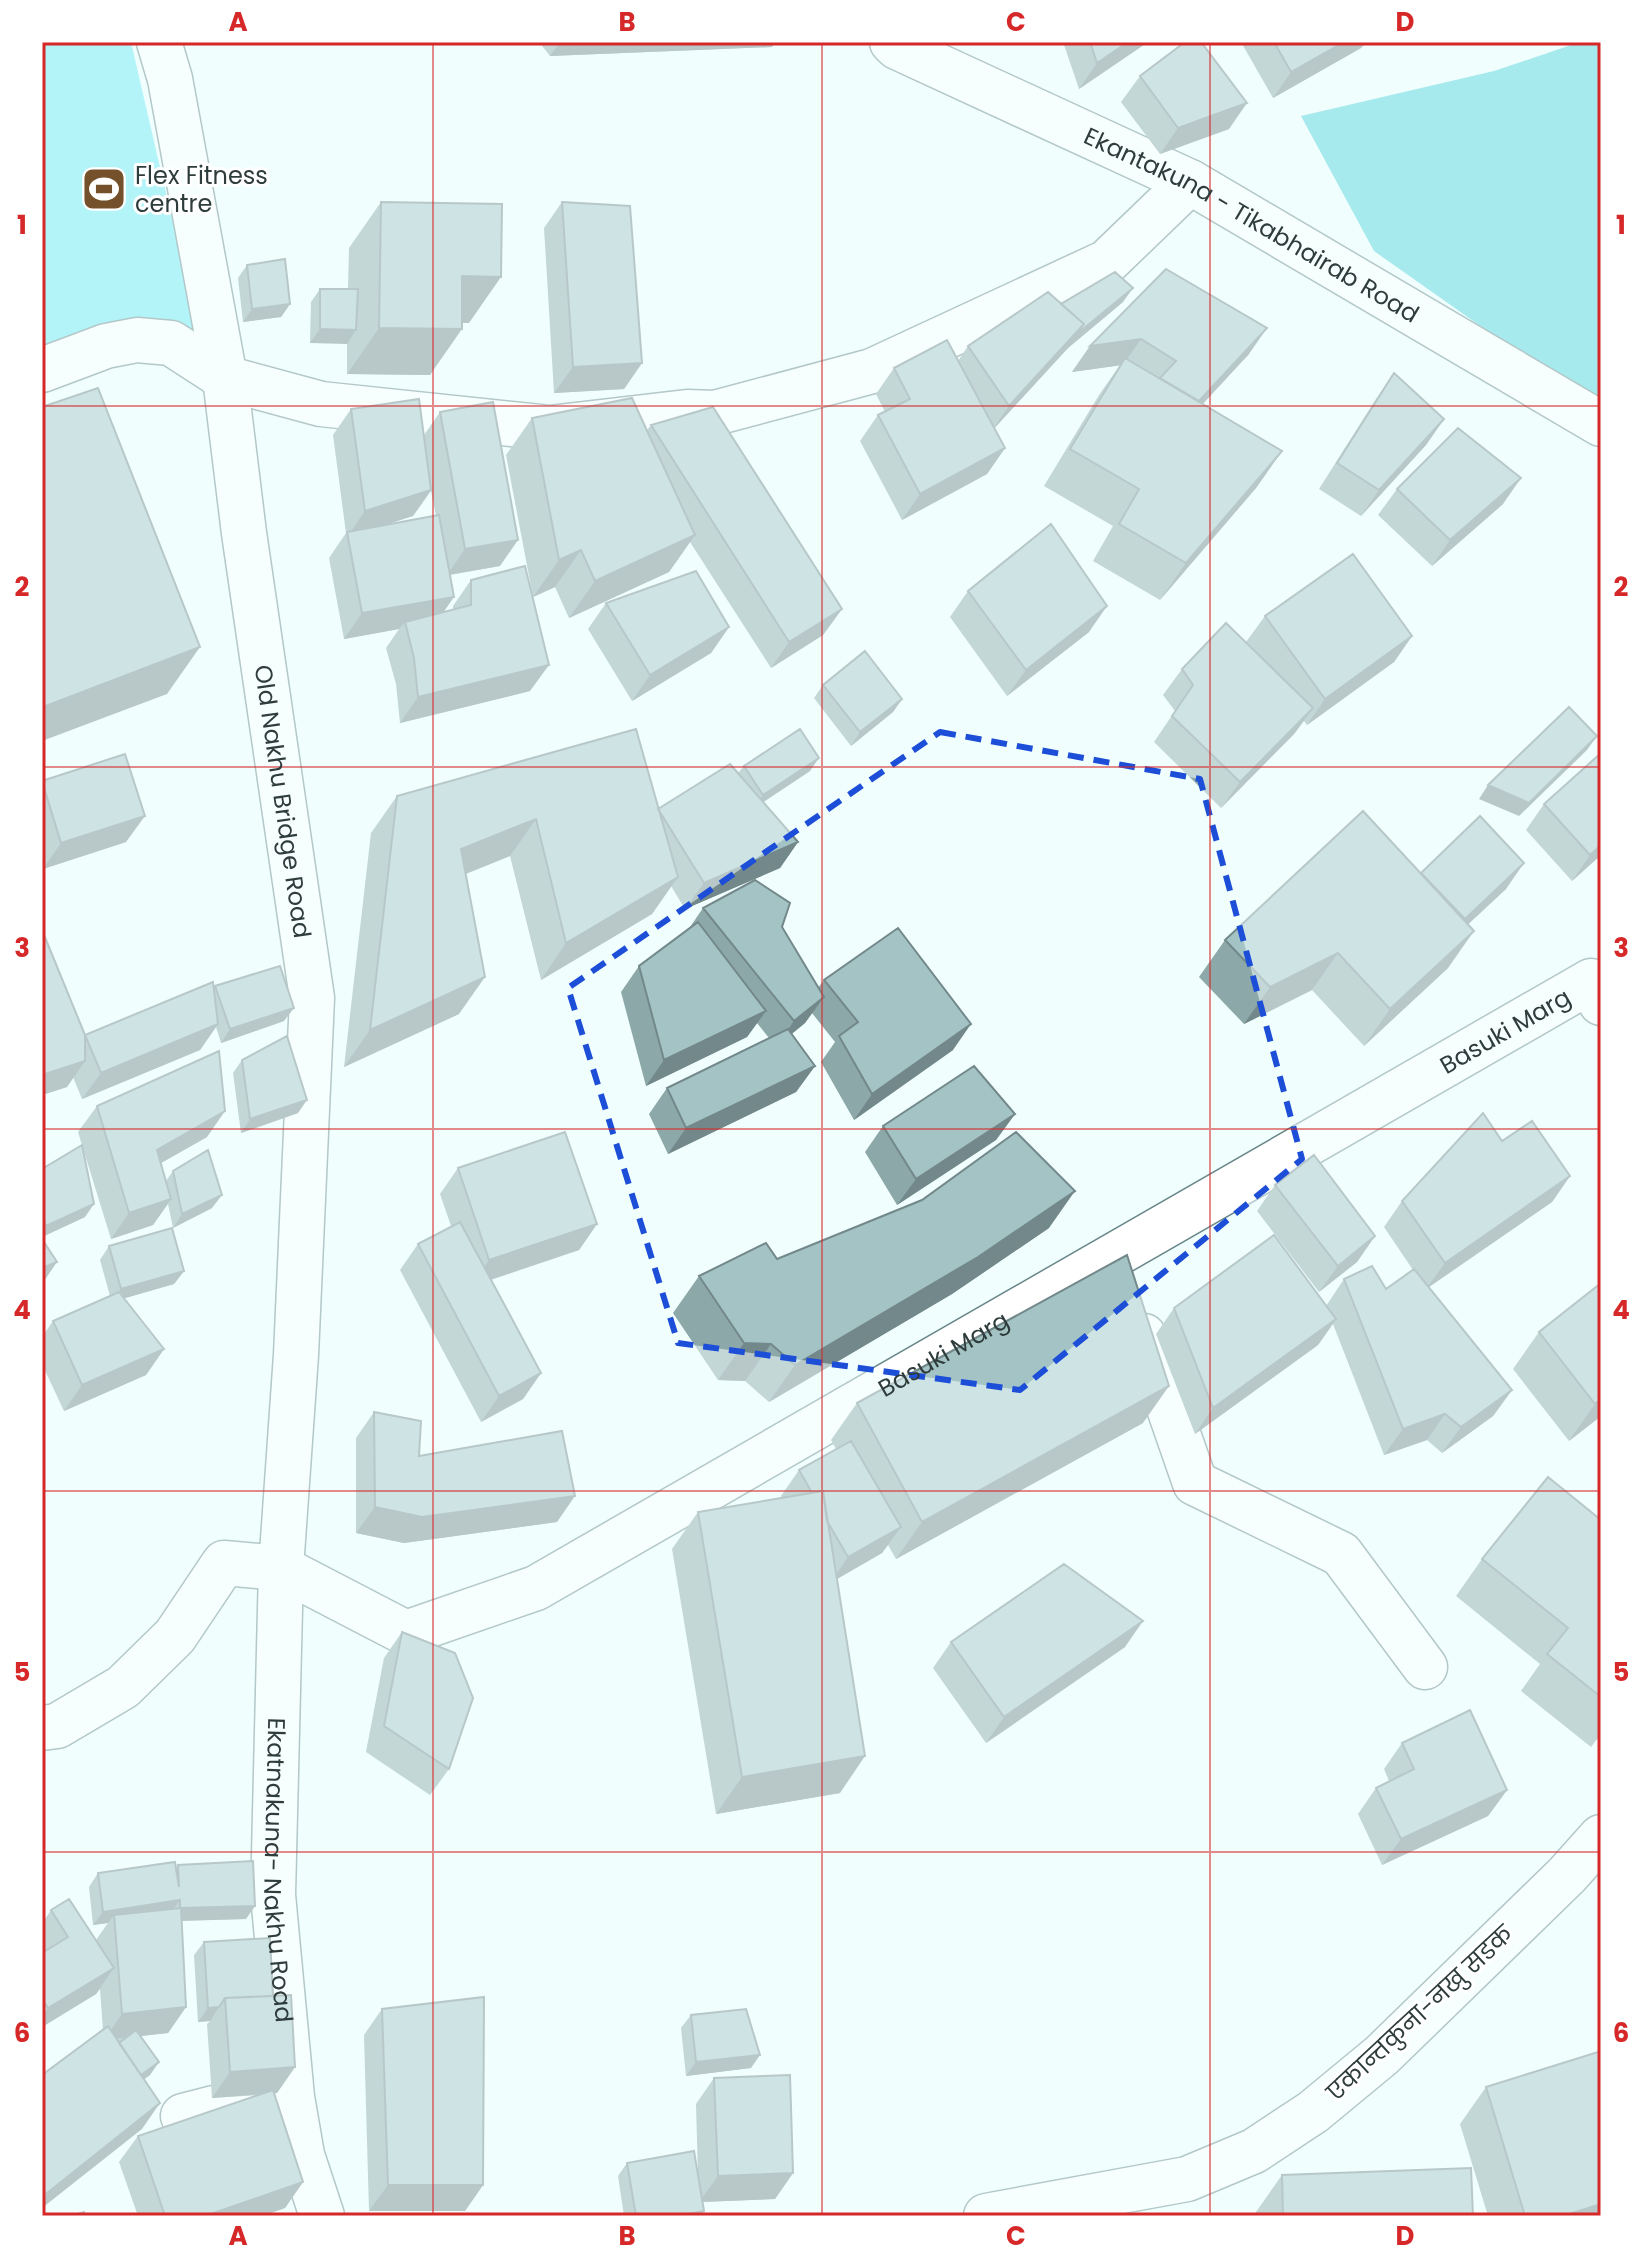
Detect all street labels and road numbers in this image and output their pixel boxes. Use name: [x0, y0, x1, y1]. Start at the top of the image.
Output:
street label: Ekantakuna - Tikabhairab Road: [1079, 119, 1425, 330]
street label: Old Nakhu Bridge Road: [247, 662, 320, 940]
street label: Basuki Marg: [1434, 980, 1576, 1081]
street label: Basuki Marg: [872, 1303, 1015, 1404]
street label: Ekatnakuna- Nakhu Road: [257, 1717, 301, 2024]
street label: एकान्तकुना-नखु सडक: [1319, 1917, 1521, 2109]

